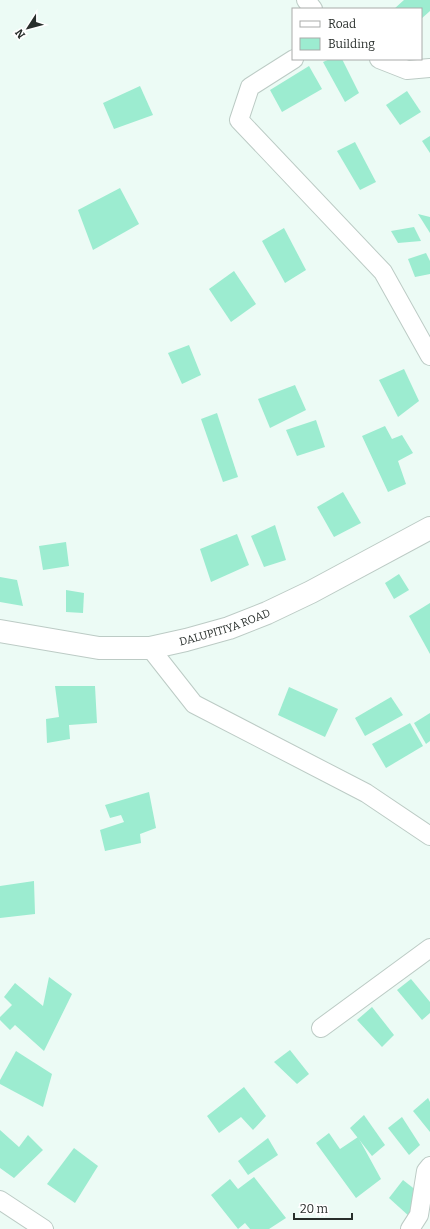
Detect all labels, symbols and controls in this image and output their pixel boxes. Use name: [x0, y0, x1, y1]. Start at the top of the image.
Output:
north arrow: [8, 8, 48, 48]
legend: [292, 8, 422, 60]
text: Road: [328, 17, 356, 31]
text: N: [12, 26, 28, 41]
text: Building: [328, 37, 375, 51]
street label: DALUPITIYA ROAD: [178, 606, 272, 648]
scale bar: [294, 1195, 352, 1221]
text: 20 m: [300, 1202, 329, 1216]

